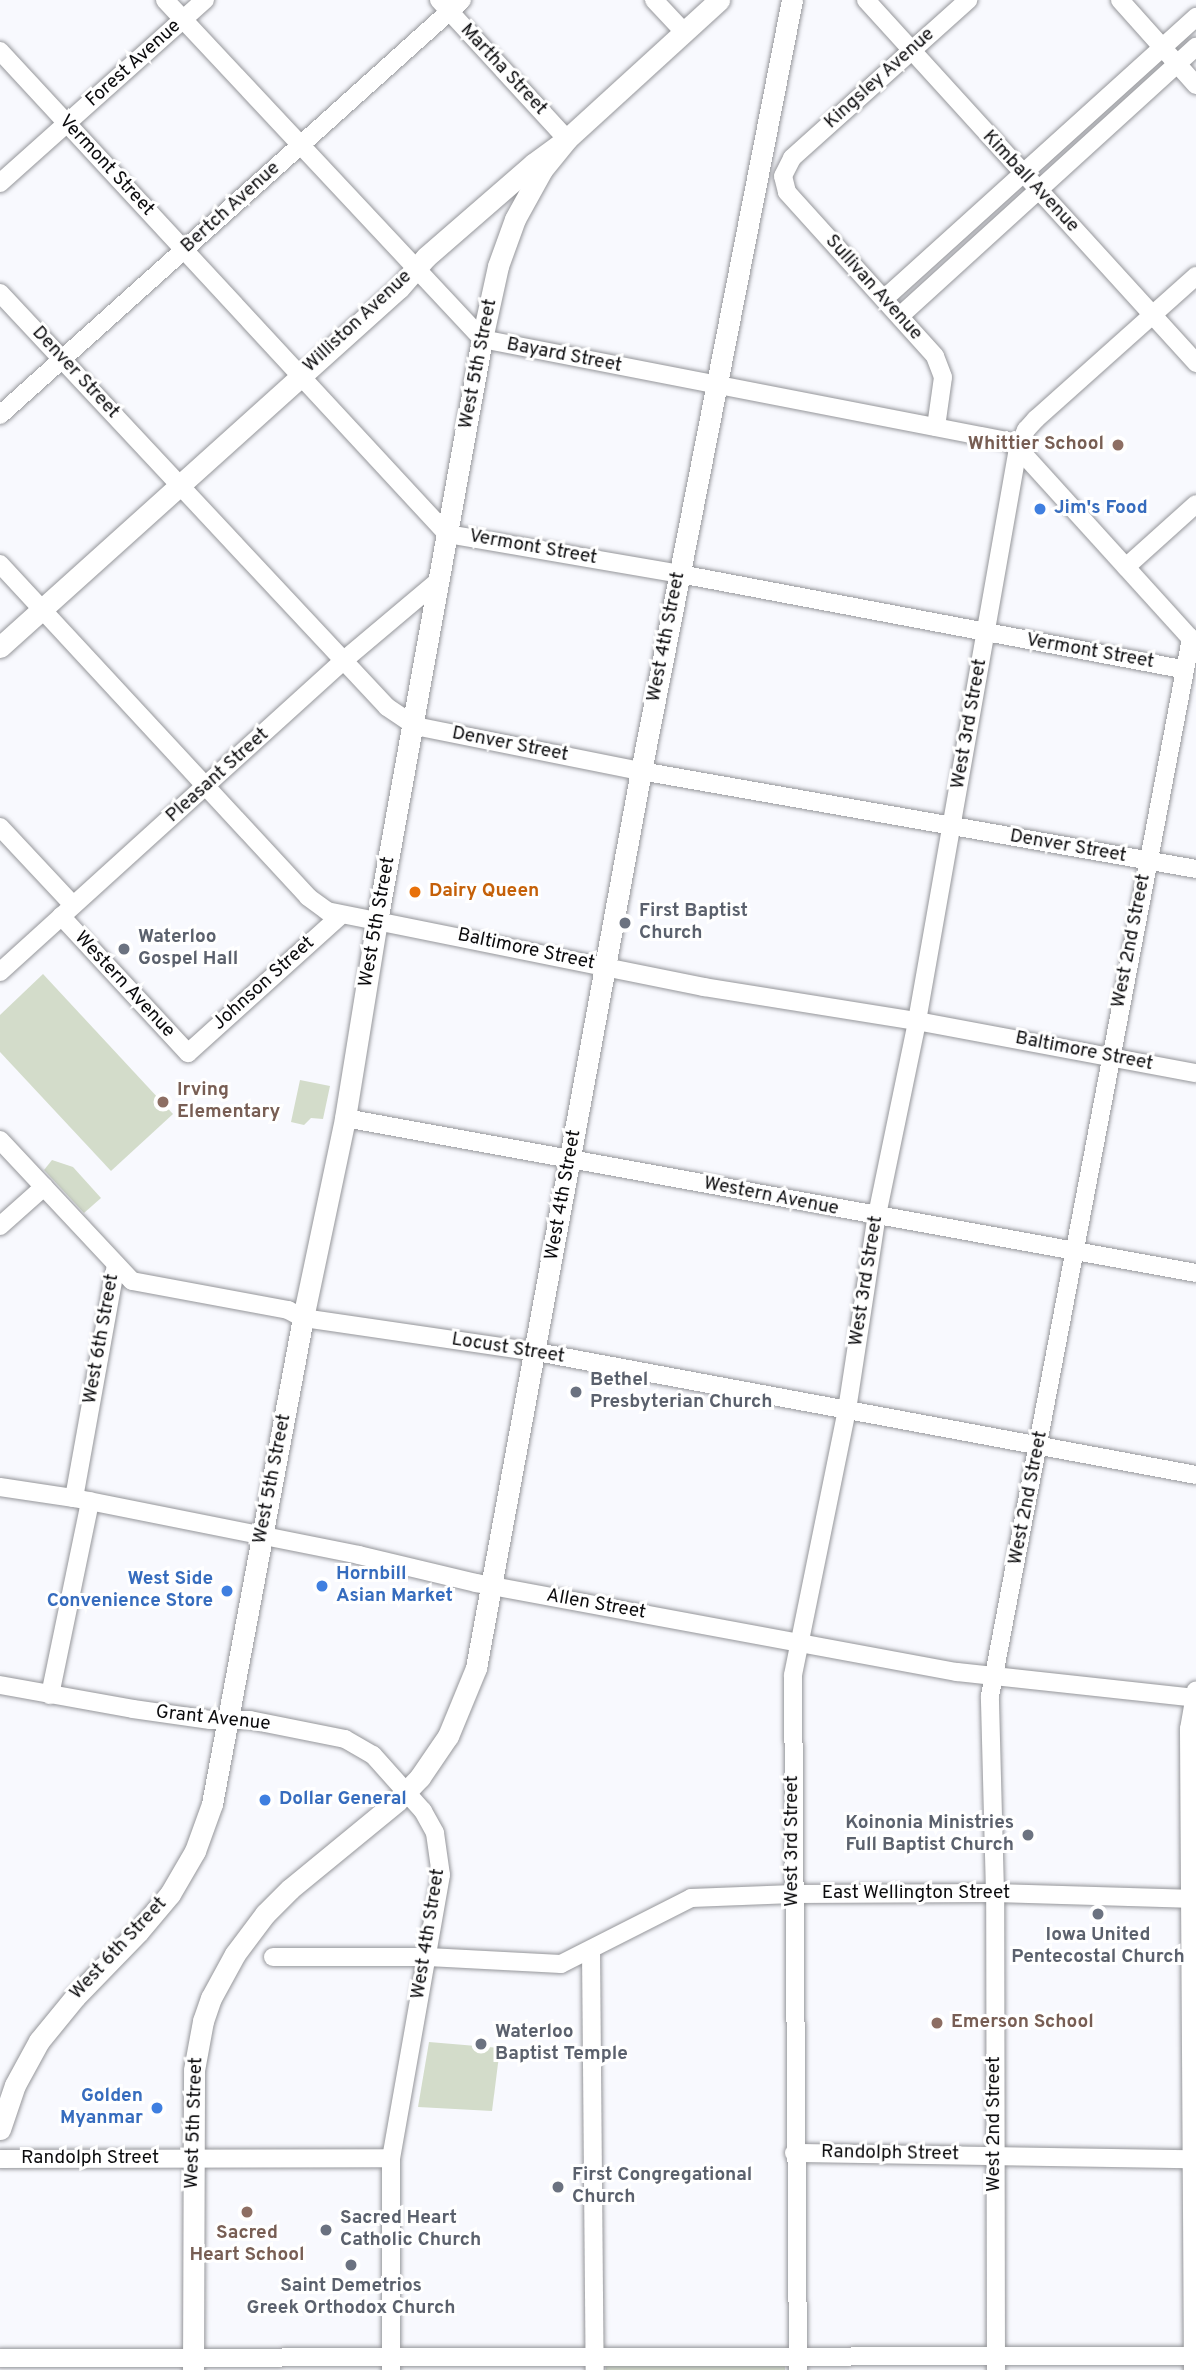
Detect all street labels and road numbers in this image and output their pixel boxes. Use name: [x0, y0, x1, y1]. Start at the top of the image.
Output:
street label: Forest Avenue: [82, 15, 186, 113]
street label: Martha Street: [455, 19, 551, 121]
street label: Kingsley Avenue: [820, 23, 940, 135]
street label: Vermont Street: [53, 111, 159, 221]
street label: Kimball Avenue: [977, 126, 1083, 238]
street label: Bertch Avenue: [177, 157, 285, 259]
street label: Sullivan Avenue: [819, 230, 927, 346]
street label: Williston Avenue: [299, 266, 417, 378]
street label: West 5th Street: [455, 297, 503, 431]
street label: Denver Street: [26, 322, 124, 424]
street label: Bayard Street: [504, 334, 624, 378]
street label: Vermont Street: [467, 526, 599, 570]
street label: West 4th Street: [643, 570, 691, 704]
street label: Vermont Street: [1024, 630, 1156, 674]
street label: West 3rd Street: [947, 657, 993, 791]
street label: Denver Street: [450, 723, 570, 767]
street label: Pleasant Street: [162, 724, 274, 828]
street label: Denver Street: [1008, 826, 1128, 868]
street label: West 5th Street: [355, 855, 401, 989]
street label: West 2nd Street: [1108, 872, 1156, 1010]
street label: Baltimore Street: [455, 924, 597, 976]
street label: Western Avenue: [69, 927, 179, 1043]
street label: Johnson Street: [208, 932, 320, 1036]
street label: Baltimore Street: [1013, 1027, 1155, 1077]
street label: West 4th Street: [541, 1128, 587, 1262]
street label: Western Avenue: [701, 1173, 841, 1221]
street label: West 3rd Street: [845, 1214, 889, 1348]
street label: West 6th Street: [79, 1272, 125, 1406]
street label: Locust Street: [450, 1329, 566, 1369]
street label: West 5th Street: [249, 1412, 297, 1546]
street label: West 2nd Street: [1005, 1429, 1053, 1567]
street label: Allen Street: [544, 1585, 648, 1625]
street label: Grant Avenue: [154, 1702, 272, 1736]
street label: West 3rd Street: [782, 1775, 804, 1907]
street label: West 4th Street: [407, 1867, 451, 2001]
street label: East Wellington Street: [822, 1883, 1010, 1905]
street label: West 6th Street: [66, 1893, 172, 2005]
street label: West 2nd Street: [984, 2056, 1006, 2192]
street label: West 5th Street: [181, 2057, 209, 2189]
street label: Randolph Street: [821, 2141, 959, 2167]
street label: Randolph Street: [21, 2148, 159, 2170]

